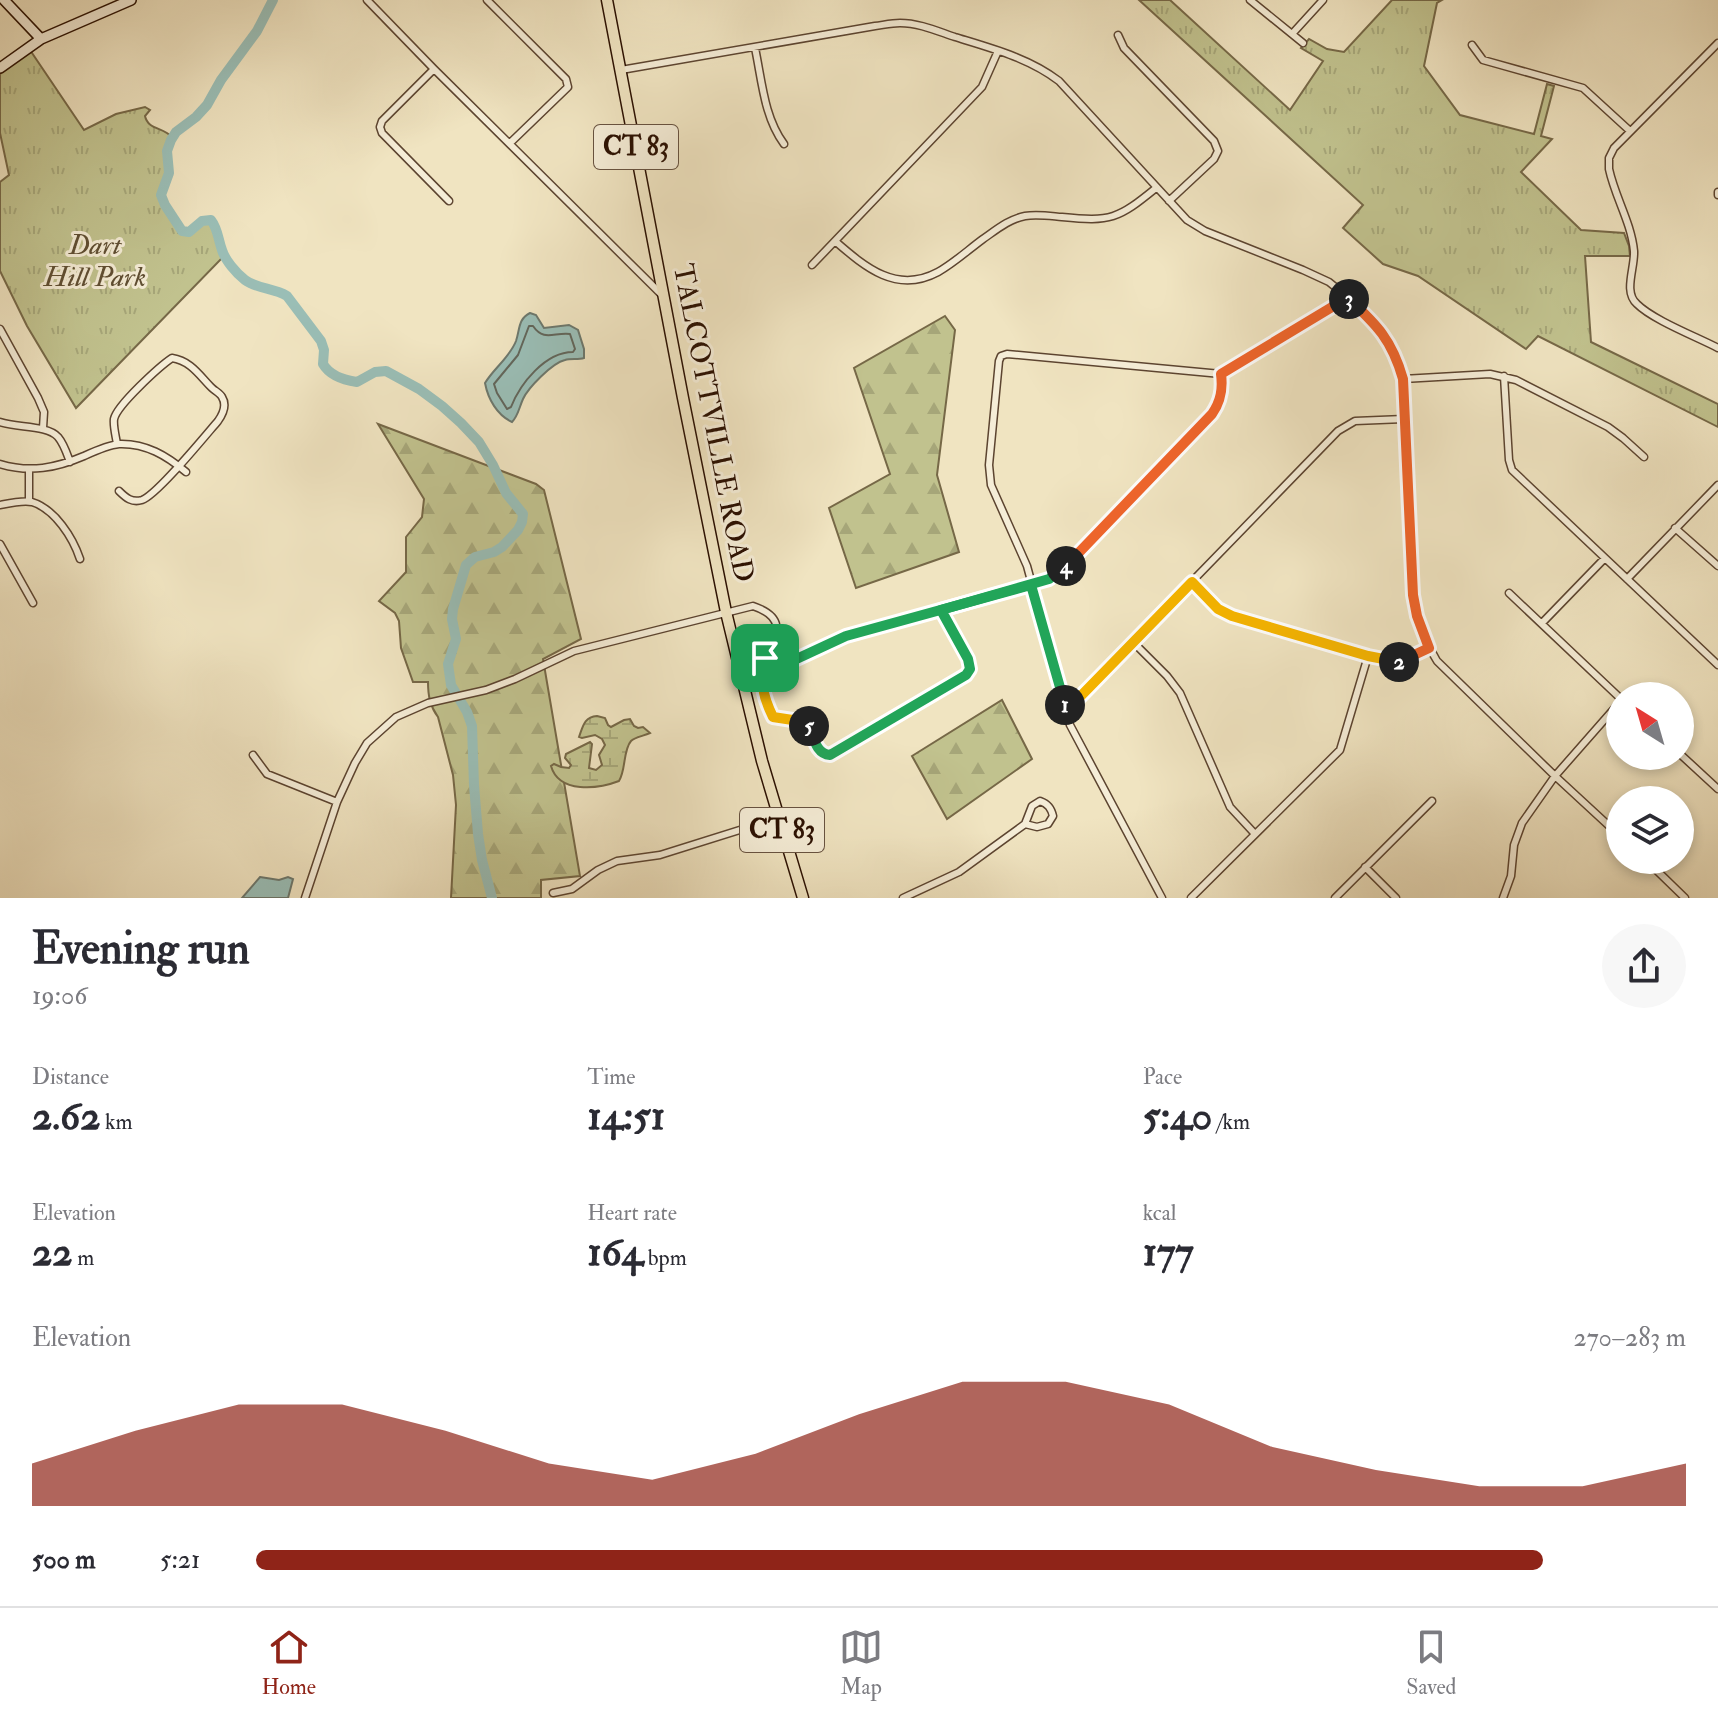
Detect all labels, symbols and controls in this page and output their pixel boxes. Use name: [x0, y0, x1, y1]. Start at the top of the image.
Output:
road number: CT 83: [594, 125, 678, 169]
park label: Dart Hill Park: [42, 228, 146, 295]
street label: TALCOTTVILLE ROAD: [665, 261, 761, 585]
pin: 3: [1329, 279, 1369, 319]
text: 3: [1345, 285, 1353, 313]
pin: 4: [1046, 546, 1086, 586]
text: 4: [1060, 552, 1072, 580]
pin: [731, 624, 799, 692]
icon: arrive: [743, 636, 787, 680]
pin: 2: [1379, 642, 1419, 682]
text: 2: [1393, 648, 1405, 676]
north arrow: [1606, 682, 1694, 770]
map controls: [1606, 682, 1694, 874]
pin: 1: [1045, 685, 1085, 725]
text: 1: [1061, 691, 1069, 719]
pin: 5: [789, 706, 829, 746]
text: 5: [804, 712, 814, 740]
button: layers: [1606, 786, 1694, 874]
road number: CT 83: [740, 808, 824, 852]
text: Evening run: [32, 922, 250, 977]
button: share: [1602, 924, 1686, 1008]
text: 19:06: [32, 980, 87, 1012]
text: Distance: [32, 1063, 109, 1091]
text: Time: [587, 1063, 635, 1091]
text: Pace: [1143, 1063, 1182, 1091]
text: 2.62: [32, 1091, 100, 1142]
text: 14:51: [587, 1091, 665, 1142]
text: 5:40: [1143, 1091, 1212, 1142]
text: km: [100, 1108, 133, 1136]
text: /km: [1212, 1108, 1250, 1136]
text: Elevation: [32, 1199, 116, 1227]
text: Heart rate: [587, 1199, 677, 1227]
text: kcal: [1143, 1199, 1176, 1227]
text: 22: [32, 1227, 73, 1278]
text: 164: [587, 1227, 643, 1278]
text: 177: [1143, 1227, 1194, 1278]
text: m: [73, 1244, 94, 1272]
text: bpm: [643, 1244, 687, 1272]
text: Elevation: [32, 1322, 131, 1354]
text: 270–283 m: [1574, 1322, 1686, 1354]
text: 500 m: [32, 1544, 96, 1576]
text: 5:21: [160, 1544, 200, 1576]
tab: Home: [262, 1625, 316, 1701]
tab: Map: [839, 1625, 883, 1701]
tab: Saved: [1406, 1625, 1456, 1701]

